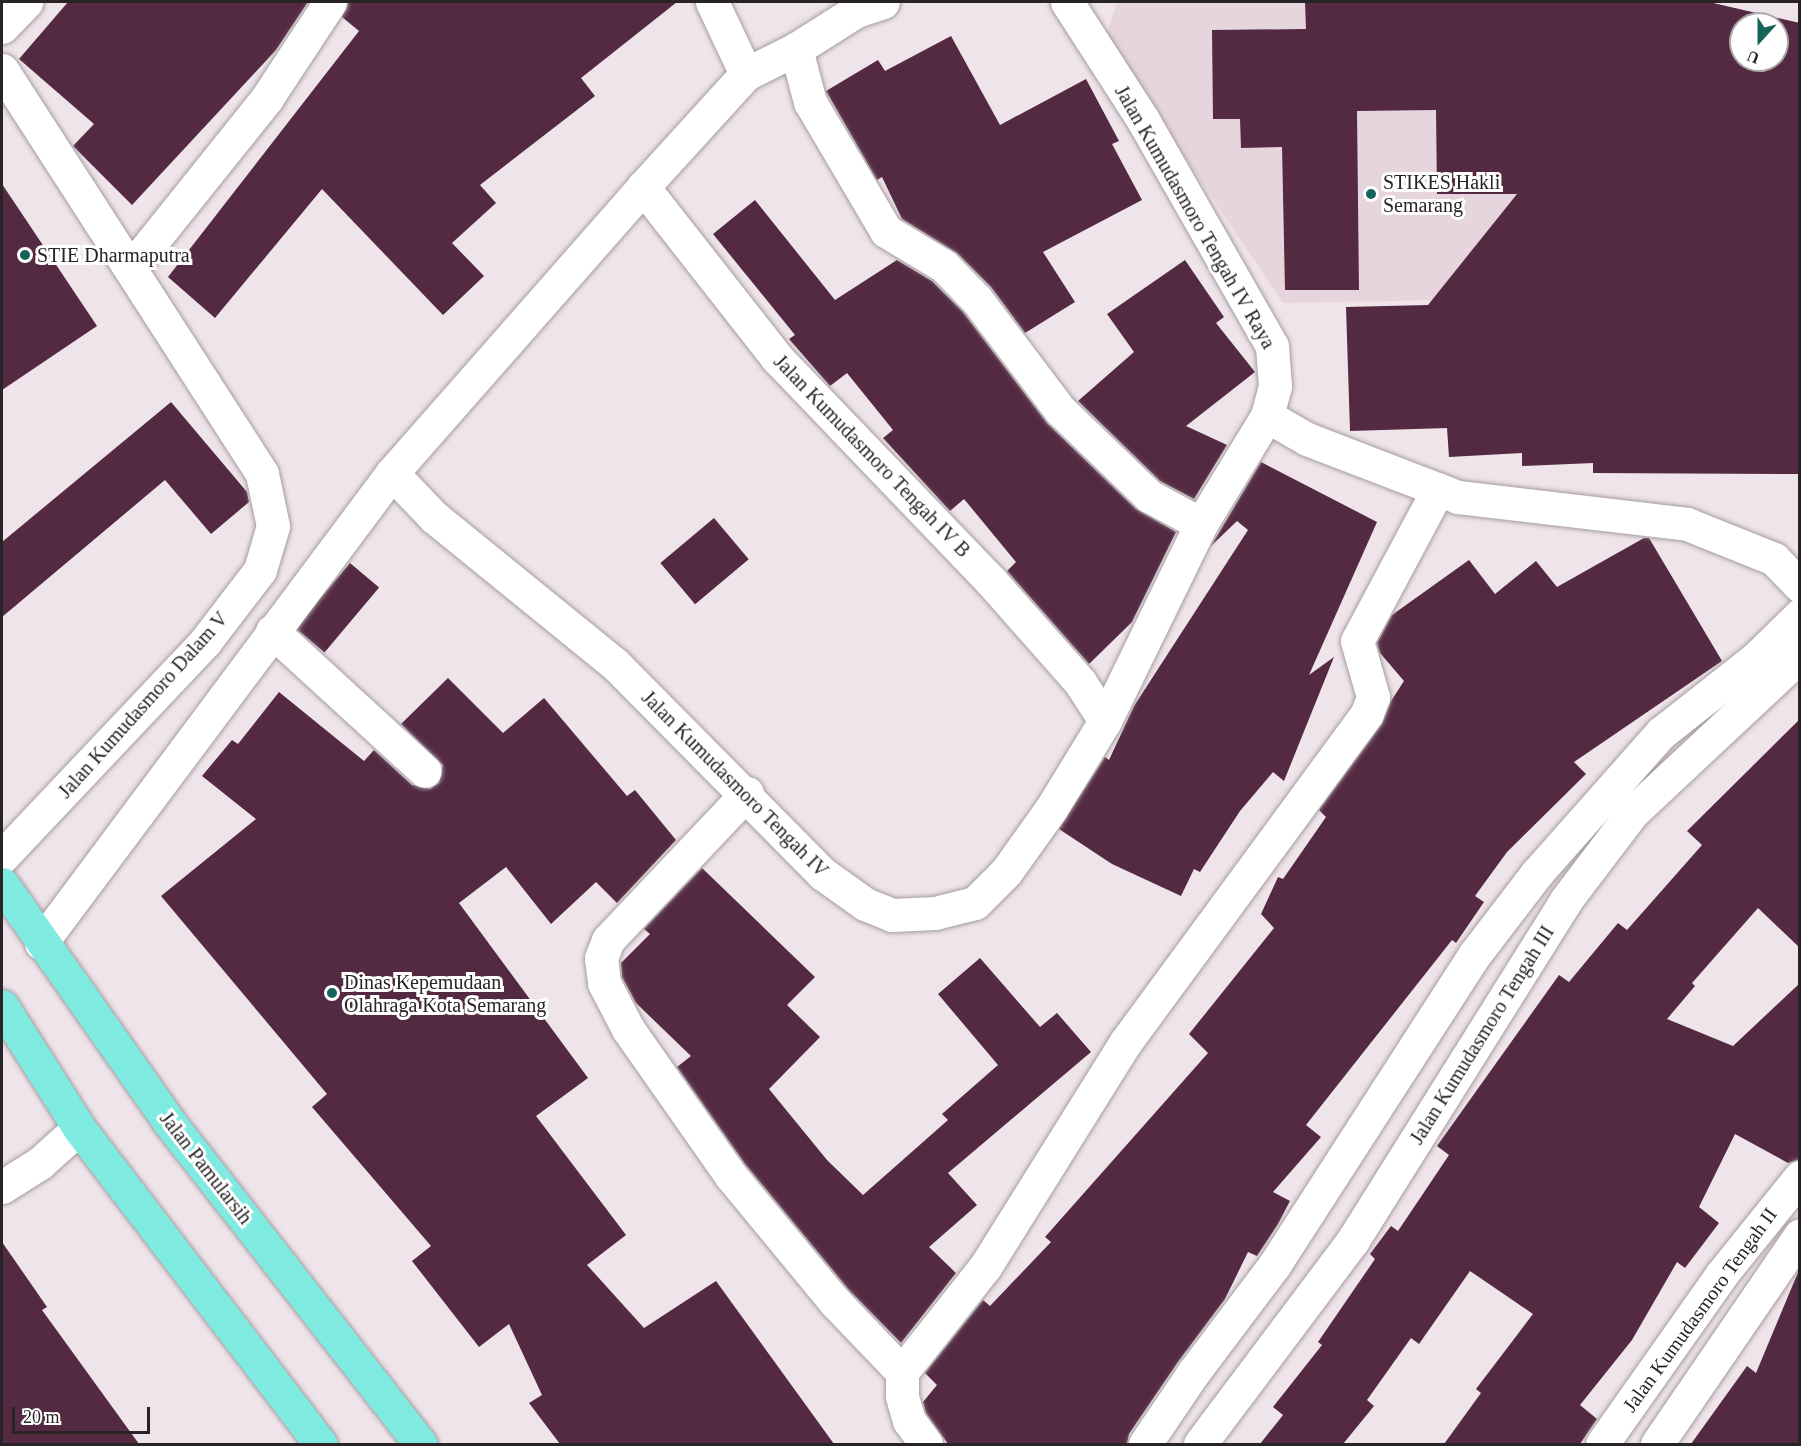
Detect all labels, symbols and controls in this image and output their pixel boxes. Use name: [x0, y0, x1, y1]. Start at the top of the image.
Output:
north arrow: [1729, 12, 1789, 72]
text: U: [1745, 47, 1762, 67]
street label: Jalan Kumudasmoro Tengah IV Raya: [1109, 81, 1281, 353]
place label: STIKES Hakli Semarang: [1383, 170, 1500, 217]
marker: STIKES Hakli Semarang: [1364, 187, 1378, 201]
place label: STIE Dharmaputra: [37, 243, 190, 267]
marker: STIE Dharmaputra: [18, 248, 32, 262]
street label: Jalan Kumudasmoro Tengah IV B: [769, 349, 975, 563]
street label: Jalan Kumudasmoro Dalam V: [53, 607, 233, 803]
street label: Jalan Kumudasmoro Tengah IV: [636, 685, 834, 883]
street label: Jalan Kumudasmoro Tengah III: [1405, 921, 1559, 1149]
place label: Dinas Kepemudaan Olahraga Kota Semarang: [344, 970, 546, 1017]
marker: Dinas Kepemudaan Olahraga Kota Semarang: [325, 986, 339, 1000]
street label: Jalan Pamularsih: [155, 1107, 257, 1229]
street label: Jalan Kumudasmoro Tengah II: [1618, 1203, 1782, 1417]
scale bar: [15, 1395, 153, 1433]
text: 20 m: [23, 1407, 60, 1427]

